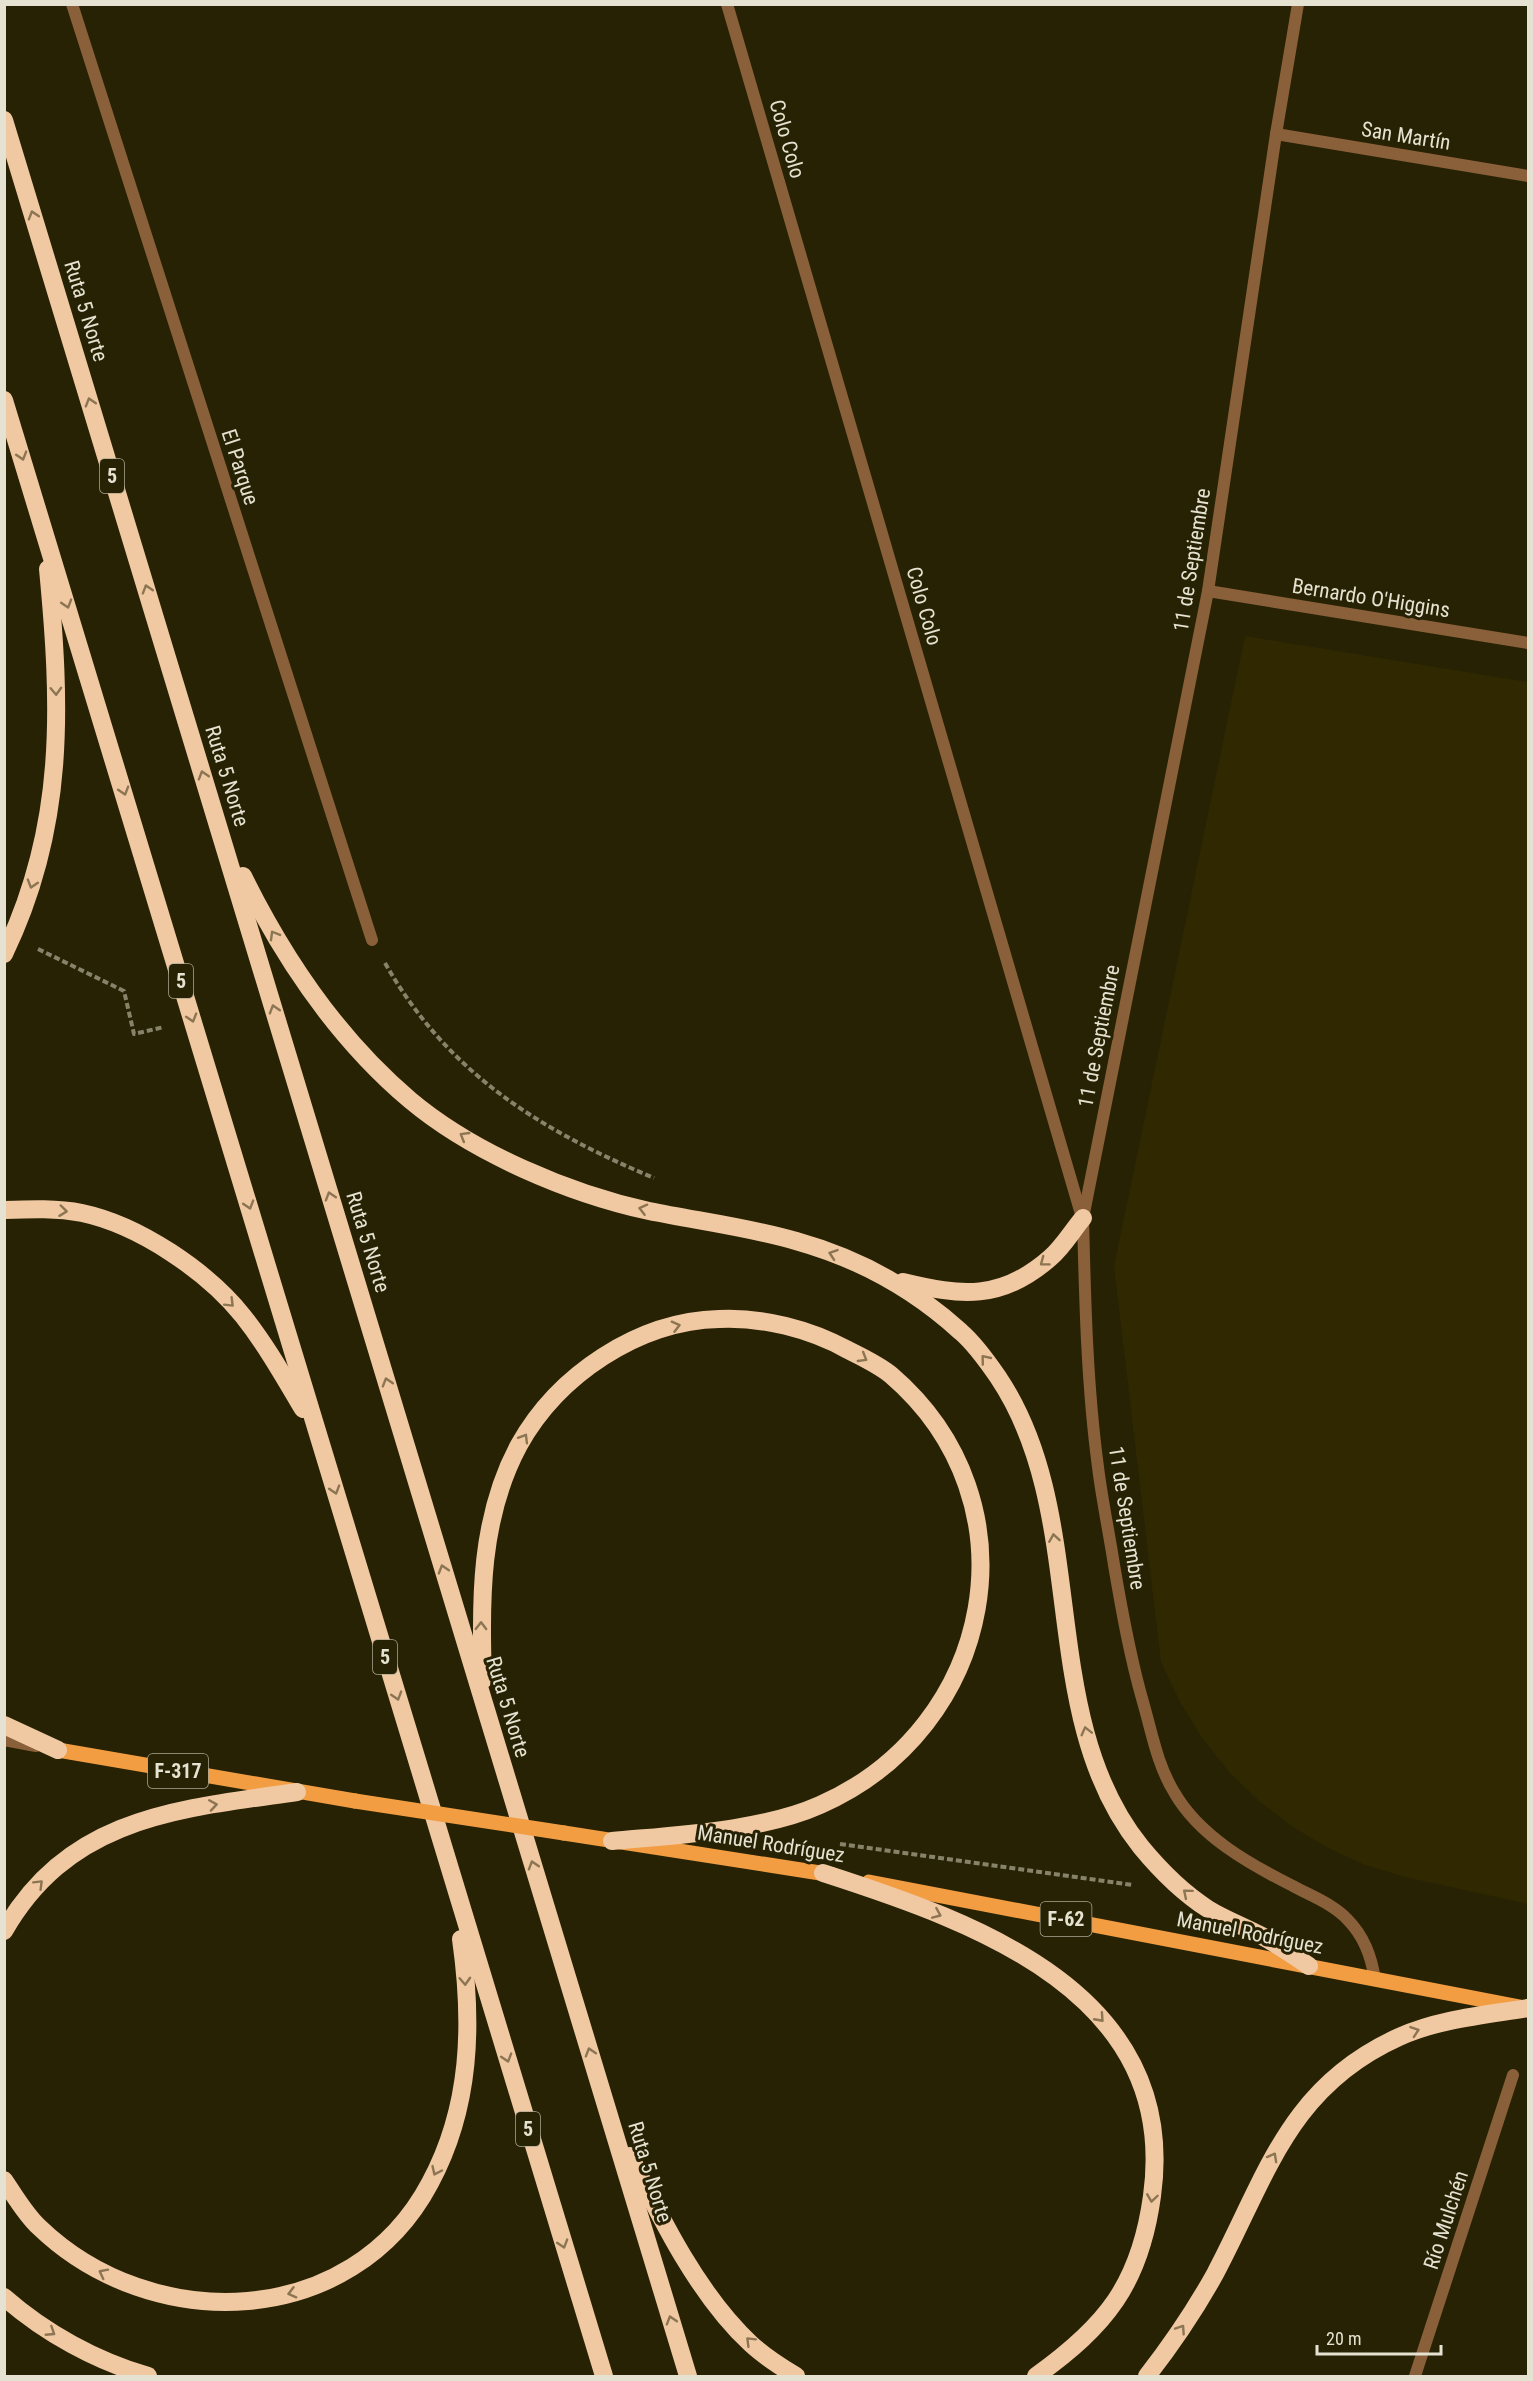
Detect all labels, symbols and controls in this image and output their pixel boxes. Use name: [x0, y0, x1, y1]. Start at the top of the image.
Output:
street label: Colo Colo: [764, 97, 810, 181]
street label: San Martín: [1360, 117, 1452, 155]
one-way arrow: [28, 210, 41, 221]
street label: Ruta 5 Norte: [59, 258, 113, 364]
one-way arrow: [85, 397, 97, 408]
street label: El Parque: [216, 426, 264, 508]
one-way arrow: [15, 450, 27, 461]
road number: 5: [100, 459, 124, 493]
street label: 11 de Septiembre: [1169, 486, 1215, 633]
street label: Colo Colo: [901, 564, 947, 648]
street label: Bernardo O'Higgins: [1290, 574, 1452, 622]
one-way arrow: [142, 584, 154, 595]
one-way arrow: [60, 598, 72, 609]
one-way arrow: [50, 687, 62, 696]
street label: Ruta 5 Norte: [200, 723, 254, 829]
one-way arrow: [198, 770, 210, 781]
one-way arrow: [117, 785, 129, 796]
one-way arrow: [27, 878, 39, 889]
one-way arrow: [270, 931, 282, 941]
street label: 11 de Septiembre: [1073, 962, 1125, 1109]
road number: 5: [169, 964, 193, 998]
one-way arrow: [269, 1004, 281, 1015]
one-way arrow: [185, 1012, 197, 1023]
one-way arrow: [460, 1132, 470, 1144]
street label: Ruta 5 Norte: [341, 1189, 395, 1295]
one-way arrow: [325, 1191, 337, 1202]
one-way arrow: [242, 1199, 254, 1209]
one-way arrow: [58, 1204, 67, 1217]
one-way arrow: [639, 1204, 649, 1217]
one-way arrow: [828, 1248, 839, 1261]
one-way arrow: [1040, 1255, 1051, 1266]
one-way arrow: [222, 1296, 233, 1307]
one-way arrow: [671, 1320, 681, 1333]
one-way arrow: [857, 1351, 867, 1363]
one-way arrow: [981, 1355, 992, 1366]
one-way arrow: [382, 1377, 394, 1388]
one-way arrow: [516, 1434, 528, 1444]
street label: 11 de Septiembre: [1104, 1445, 1150, 1592]
one-way arrow: [328, 1484, 340, 1495]
one-way arrow: [1048, 1534, 1061, 1544]
one-way arrow: [438, 1564, 450, 1575]
one-way arrow: [475, 1621, 488, 1630]
road number: 5: [373, 1640, 397, 1674]
street label: Ruta 5 Norte: [481, 1654, 535, 1760]
one-way arrow: [390, 1690, 402, 1701]
one-way arrow: [1081, 1726, 1094, 1736]
road number: F-317: [148, 1754, 208, 1788]
one-way arrow: [208, 1799, 217, 1811]
street label: Manuel Rodríguez: [696, 1821, 846, 1867]
one-way arrow: [528, 1860, 540, 1871]
one-way arrow: [32, 1880, 43, 1890]
one-way arrow: [1183, 1889, 1194, 1900]
road number: F-62: [1040, 1902, 1092, 1936]
one-way arrow: [931, 1907, 942, 1919]
street label: Manuel Rodríguez: [1175, 1907, 1325, 1959]
one-way arrow: [459, 1976, 472, 1985]
one-way arrow: [1093, 2011, 1104, 2022]
one-way arrow: [1410, 2026, 1420, 2038]
one-way arrow: [585, 2047, 597, 2058]
one-way arrow: [499, 2052, 512, 2063]
road number: 5: [516, 2112, 540, 2146]
street label: Ruta 5 Norte: [623, 2119, 677, 2225]
one-way arrow: [1266, 2153, 1277, 2163]
one-way arrow: [432, 2165, 444, 2176]
street label: Río Mulchén: [1419, 2168, 1473, 2272]
one-way arrow: [1147, 2194, 1159, 2203]
one-way arrow: [556, 2238, 568, 2249]
one-way arrow: [99, 2269, 109, 2280]
one-way arrow: [287, 2286, 298, 2298]
one-way arrow: [666, 2316, 678, 2326]
scale bar: [1317, 2318, 1442, 2356]
one-way arrow: [45, 2324, 56, 2335]
one-way arrow: [1174, 2324, 1185, 2335]
text: 20 m: [1326, 2328, 1361, 2349]
one-way arrow: [746, 2338, 757, 2349]

